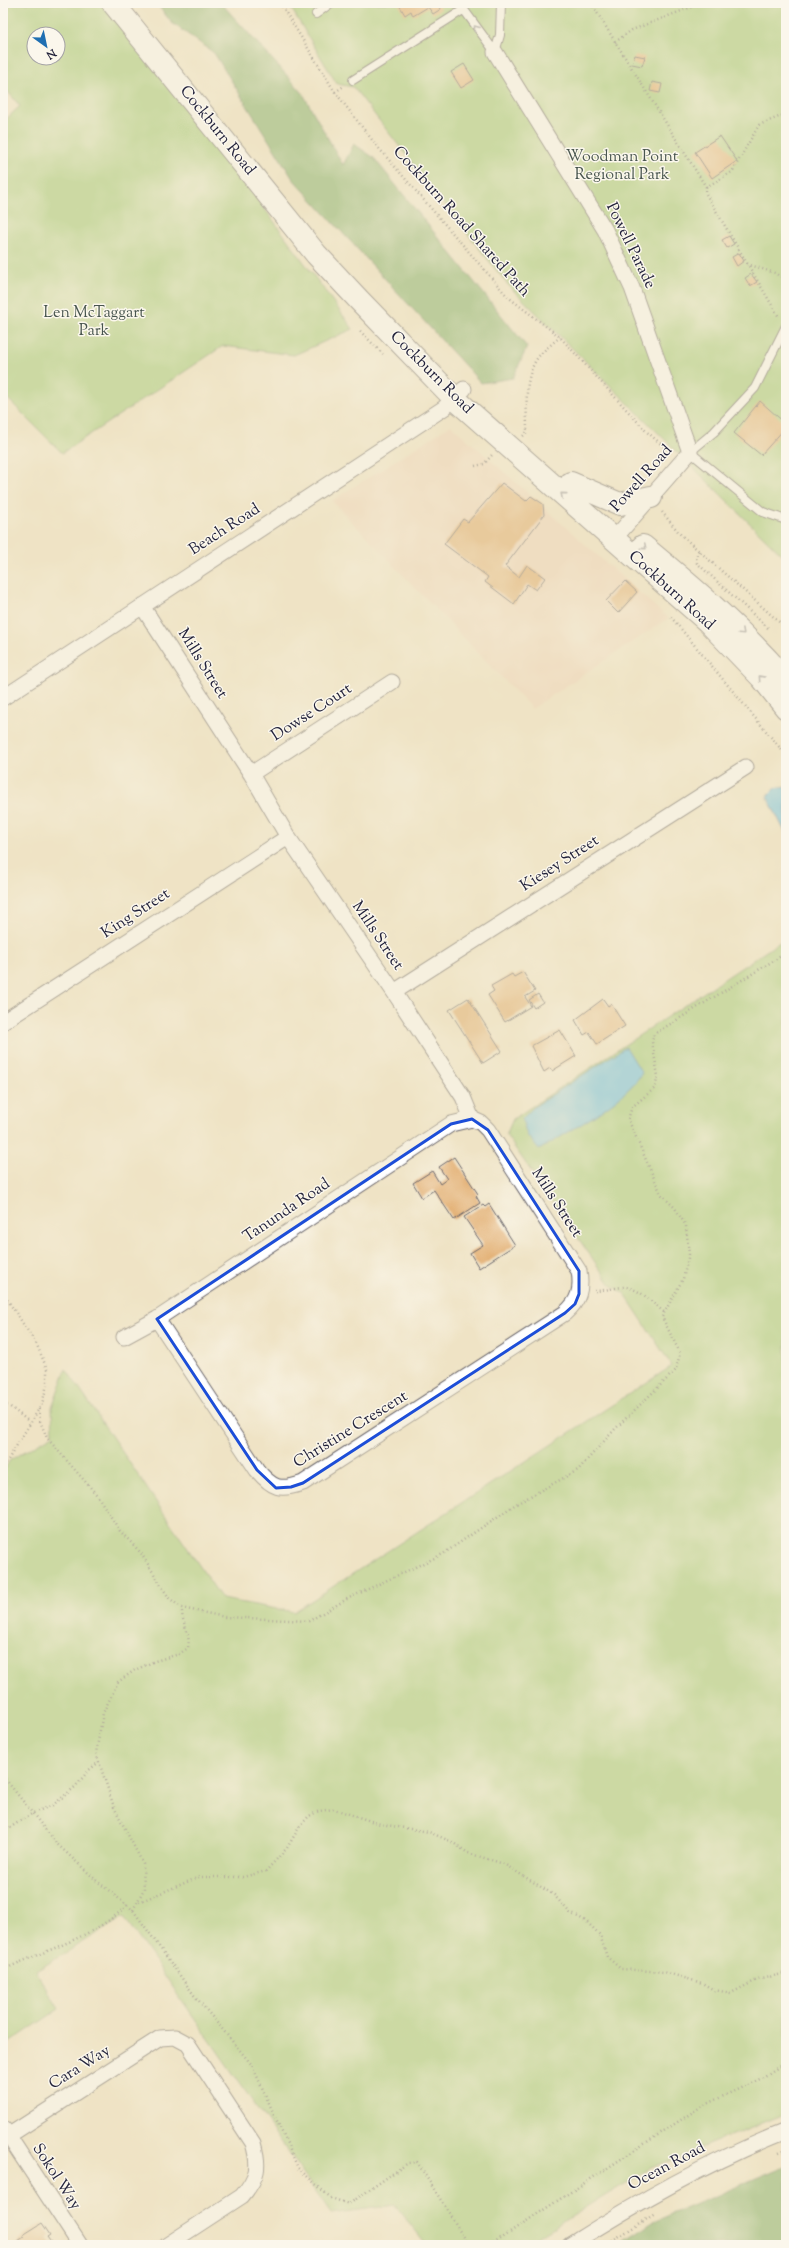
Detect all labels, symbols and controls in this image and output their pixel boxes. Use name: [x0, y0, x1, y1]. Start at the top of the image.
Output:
one-way arrow: [474, 25, 481, 32]
north arrow: [26, 26, 66, 66]
text: N: [43, 44, 60, 63]
street label: Cockburn Road: [174, 81, 260, 181]
street label: Cockburn Road Shared Path: [387, 141, 536, 303]
park label: Woodman Point Regional Park: [566, 146, 679, 187]
street label: Powell Parade: [599, 199, 661, 293]
park label: Len McTaggart Park: [43, 302, 145, 343]
street label: Cockburn Road: [384, 326, 478, 420]
street label: Powell Road: [605, 440, 679, 518]
one-way arrow: [561, 493, 568, 500]
street label: Beach Road: [185, 498, 265, 562]
one-way arrow: [640, 542, 647, 549]
street label: Cockburn Road: [623, 546, 719, 636]
street label: Mills Street: [171, 624, 233, 704]
one-way arrow: [737, 627, 745, 635]
one-way arrow: [759, 675, 766, 683]
street label: Dowse Court: [267, 678, 357, 748]
street label: Kiesey Street: [516, 830, 604, 898]
street label: King Street: [97, 883, 175, 945]
street label: Mills Street: [345, 897, 409, 976]
street label: Mills Street: [525, 1164, 587, 1243]
street label: Tanunda Road: [239, 1173, 335, 1249]
street label: Christine Crescent: [289, 1385, 413, 1474]
street label: Cara Way: [45, 2040, 115, 2096]
street label: Ocean Road: [624, 2137, 710, 2197]
street label: Sokol Way: [26, 2139, 86, 2215]

